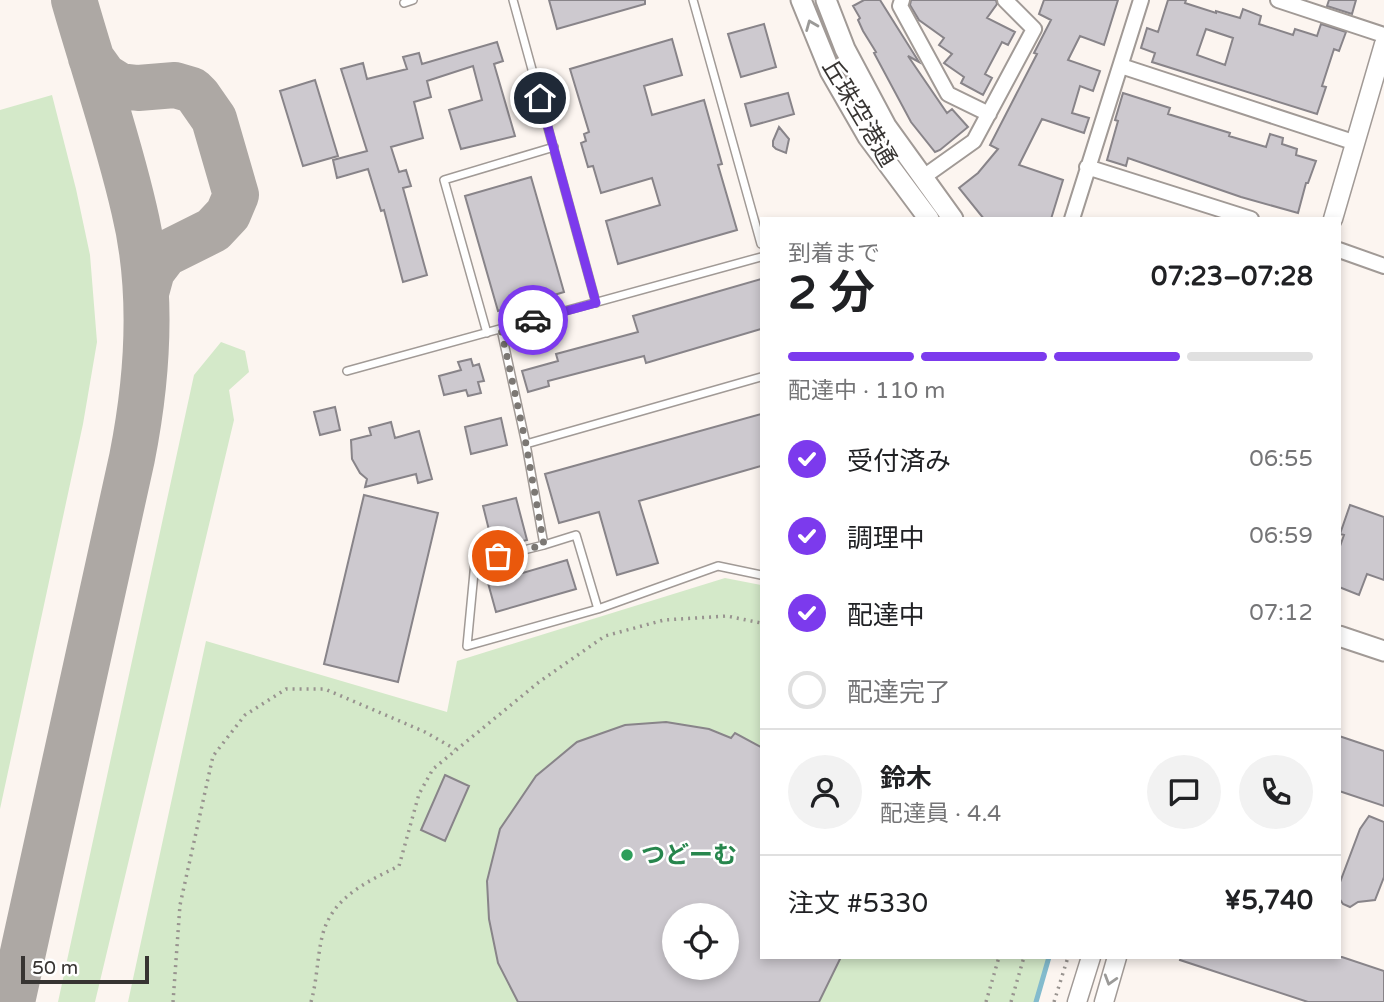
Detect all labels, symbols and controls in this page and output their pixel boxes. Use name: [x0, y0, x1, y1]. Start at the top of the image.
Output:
one-way arrow: [805, 20, 819, 32]
street label: 丘珠空港通: [816, 54, 902, 172]
pin: [510, 68, 570, 128]
icon: home: [521, 79, 559, 117]
text: 到着まで: [788, 240, 880, 268]
text: 07:23–07:28: [1151, 261, 1313, 292]
text: 2 分: [788, 266, 875, 321]
courier: [498, 285, 568, 355]
icon: car: [514, 301, 552, 339]
text: 配達中 · 110 m: [788, 377, 945, 405]
icon: check: [788, 440, 826, 478]
text: 06:55: [1249, 445, 1313, 473]
text: 受付済み: [847, 446, 951, 477]
icon: check: [788, 517, 826, 555]
text: 06:59: [1249, 522, 1313, 550]
text: 調理中: [847, 523, 925, 554]
pin: [468, 526, 528, 586]
icon: bag: [479, 537, 517, 575]
icon: check: [788, 594, 826, 632]
text: 07:12: [1249, 599, 1313, 627]
text: 配達中: [847, 600, 925, 631]
text: 配達完了: [847, 677, 951, 708]
button: person: [788, 755, 862, 829]
button: chat: [1147, 755, 1221, 829]
button: phone: [1239, 755, 1313, 829]
text: 鈴木: [880, 763, 932, 794]
text: 配達員 · 4.4: [880, 800, 1001, 828]
place label: つどーむ: [641, 841, 737, 870]
marker: つどーむ: [619, 847, 635, 863]
text: ¥5,740: [1224, 885, 1313, 916]
text: 注文 #5330: [788, 888, 928, 919]
map controls: [662, 903, 739, 980]
button: locate: [662, 903, 739, 980]
scale bar: [21, 953, 149, 985]
text: 50 m: [32, 957, 78, 979]
one-way arrow: [1104, 973, 1119, 985]

